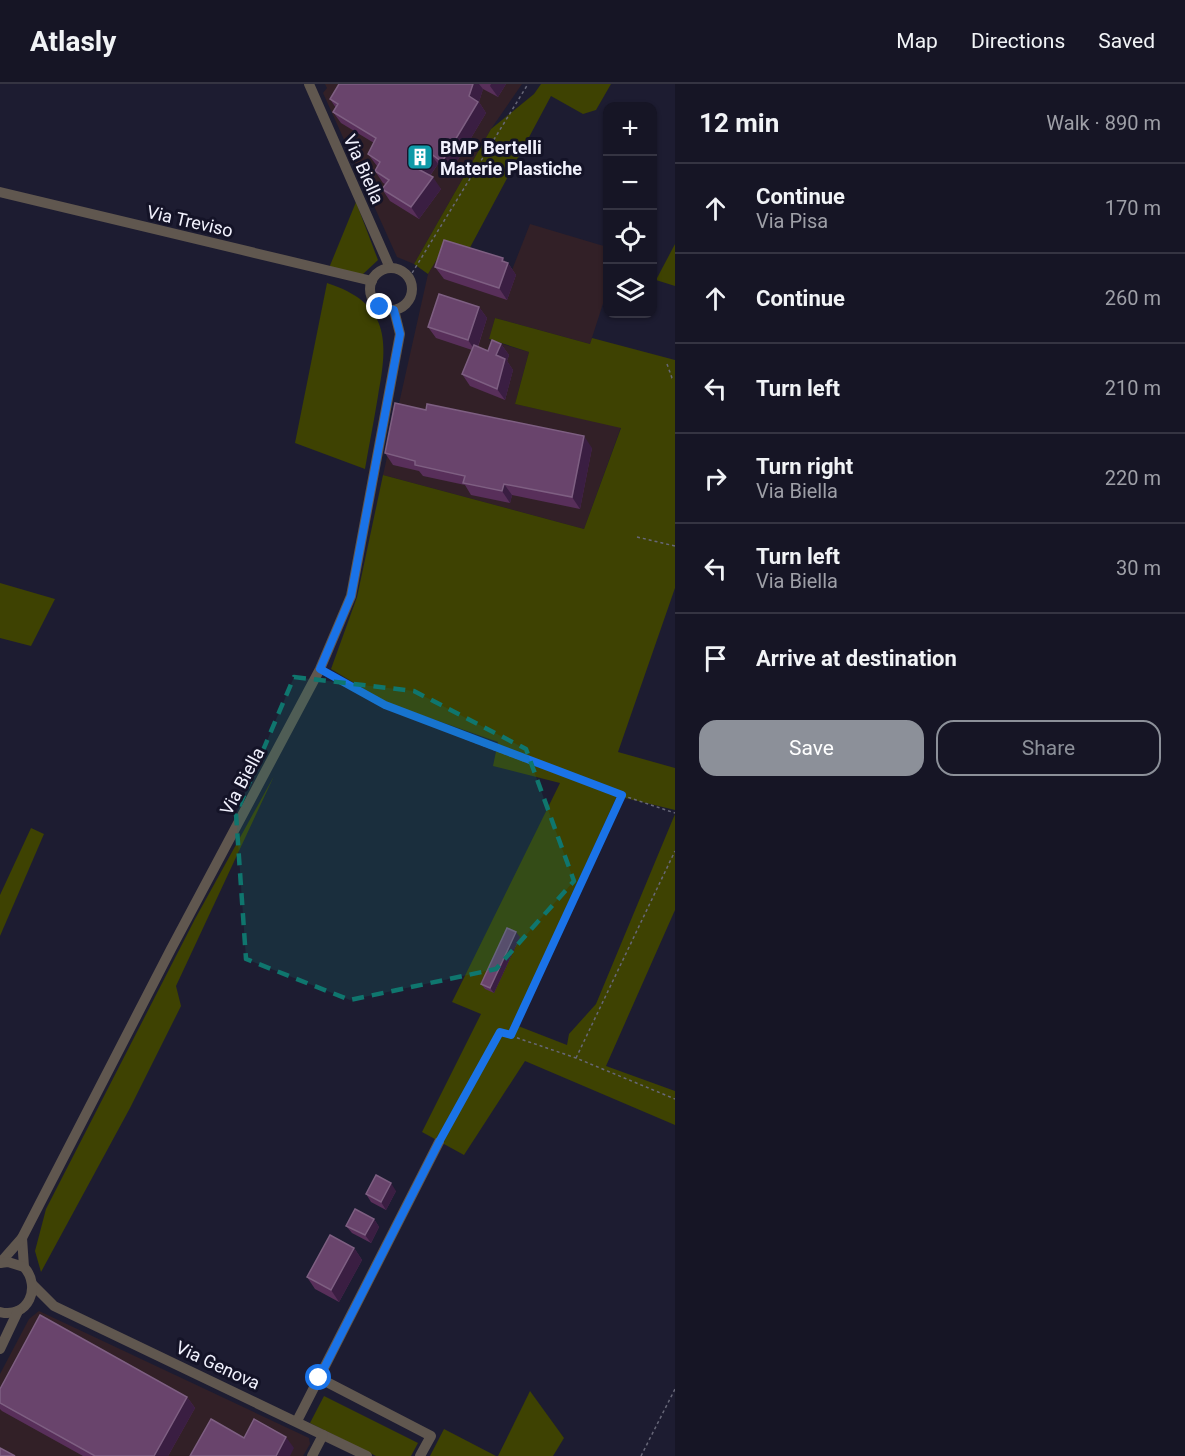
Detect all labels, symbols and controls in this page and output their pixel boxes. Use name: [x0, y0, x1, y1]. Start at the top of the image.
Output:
text: Atlasly: [30, 25, 116, 58]
text: Map: [896, 29, 938, 53]
text: Directions: [971, 29, 1065, 53]
text: Saved: [1098, 29, 1155, 53]
map controls: [603, 102, 657, 318]
button: +: [603, 102, 657, 156]
text: 12 min: [699, 108, 779, 138]
text: Walk · 890 m: [1046, 111, 1161, 135]
street label: Via Biella: [339, 131, 389, 207]
place label: BMP Bertelli Materie Plastiche: [440, 137, 582, 179]
building icon: BMP Bertelli Materie Plastiche: [405, 142, 435, 172]
button: −: [603, 156, 657, 210]
text: Continue: [756, 184, 845, 209]
icon: ahead: [699, 192, 732, 225]
text: 170 m: [1105, 196, 1161, 220]
street label: Via Treviso: [145, 201, 235, 241]
text: Via Pisa: [756, 209, 828, 233]
button: locate: [603, 210, 657, 264]
button: layers: [603, 264, 657, 318]
icon: ahead: [699, 282, 732, 315]
text: Continue: [756, 286, 845, 311]
text: 260 m: [1105, 286, 1161, 310]
route end: [366, 293, 392, 319]
icon: left: [699, 372, 732, 405]
text: Turn left: [756, 376, 840, 401]
text: 210 m: [1105, 376, 1161, 400]
text: Turn right: [756, 454, 853, 479]
icon: right: [699, 462, 732, 495]
text: 220 m: [1105, 466, 1161, 490]
text: Via Biella: [756, 479, 838, 503]
text: Turn left: [756, 544, 840, 569]
icon: left: [699, 552, 732, 585]
text: 30 m: [1116, 556, 1161, 580]
text: Via Biella: [756, 569, 838, 593]
icon: arrive: [699, 642, 732, 675]
text: Arrive at destination: [756, 646, 957, 671]
button: Save: [699, 720, 924, 776]
button: Share: [936, 720, 1161, 776]
street label: Via Biella: [215, 743, 269, 819]
street label: Via Genova: [173, 1336, 263, 1394]
route start: [305, 1364, 331, 1390]

